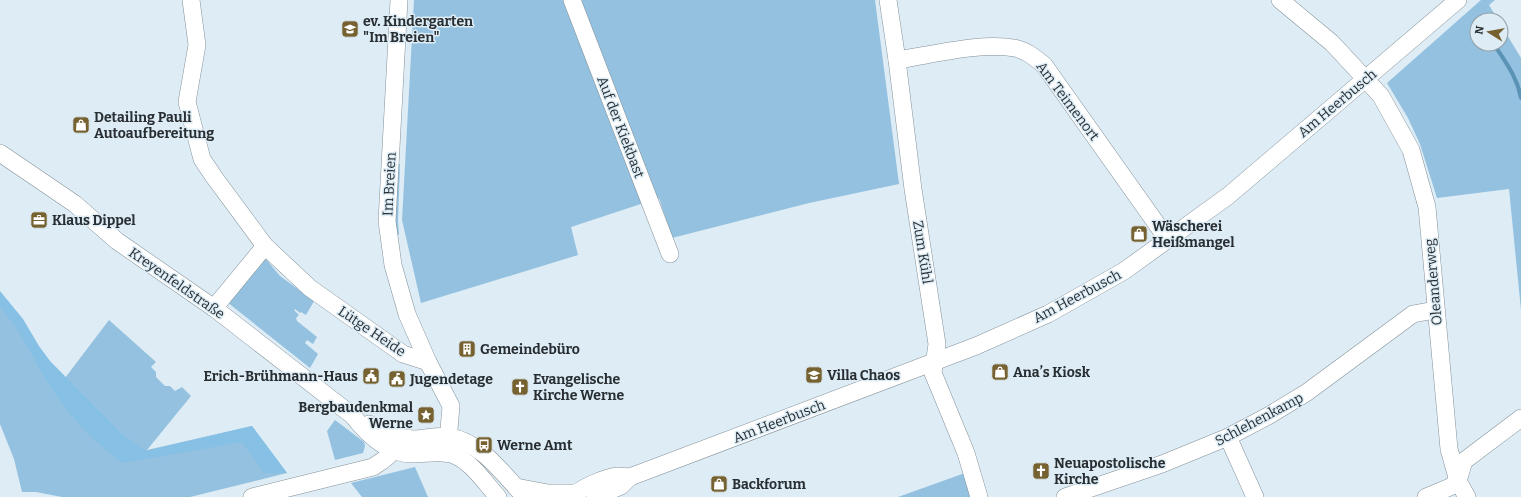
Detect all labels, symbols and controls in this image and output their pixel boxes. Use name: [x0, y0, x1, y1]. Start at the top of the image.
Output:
north arrow: [1469, 12, 1509, 52]
place label: ev. Kindergarten "Im Breien": [363, 13, 473, 46]
school or university icon: ev. Kindergarten "Im Breien": [340, 19, 360, 39]
text: N: [1472, 24, 1487, 36]
street label: Am Teimenort: [1032, 59, 1103, 144]
street label: Am Heerbusch: [1295, 65, 1380, 141]
street label: Auf der Kiekbast: [593, 74, 648, 180]
place label: Detailing Pauli Autoaufbereitung: [94, 109, 214, 142]
shop icon: Detailing Pauli Autoaufbereitung: [71, 115, 91, 135]
street label: Im Breien: [379, 151, 400, 216]
office icon: Klaus Dippel: [29, 210, 49, 230]
place label: Klaus Dippel: [52, 212, 136, 229]
place label: Wäscherei Heißmangel: [1152, 218, 1235, 251]
street label: Zum Kühl: [909, 219, 936, 285]
shop icon: Wäscherei Heißmangel: [1129, 224, 1149, 244]
street label: Oleanderweg: [1421, 238, 1446, 326]
street label: Kreyenfeldstraße: [126, 244, 228, 323]
street label: Am Heerbusch: [1030, 266, 1124, 327]
street label: Lütge Heide: [335, 303, 409, 360]
building icon: Gemeindebüro: [457, 339, 477, 359]
place label: Gemeindebüro: [480, 341, 580, 358]
shop icon: Anaʼs Kiosk: [990, 362, 1010, 382]
place label: Anaʼs Kiosk: [1013, 364, 1091, 381]
school or university icon: Villa Chaos: [804, 365, 824, 385]
public building icon: Erich-Brühmann-Haus: [361, 366, 381, 386]
place label: Villa Chaos: [827, 367, 900, 384]
place label: Erich-Brühmann-Haus: [203, 368, 358, 385]
public building icon: Jugendetage: [387, 369, 407, 389]
place label: Jugendetage: [409, 371, 493, 388]
place label: Evangelische Kirche Werne: [533, 371, 624, 404]
church icon: Evangelische Kirche Werne: [510, 377, 530, 397]
street label: Schlehenkamp: [1212, 389, 1306, 450]
street label: Am Heerbusch: [731, 396, 828, 447]
place label: Bergbaudenkmal Werne: [298, 399, 414, 432]
place icon: Bergbaudenkmal Werne: [416, 405, 436, 425]
bus stop icon: Werne Amt: [474, 435, 494, 455]
place label: Werne Amt: [497, 437, 573, 454]
place label: Neuapostolische Kirche: [1054, 455, 1166, 488]
church icon: Neuapostolische Kirche: [1031, 461, 1051, 481]
shop icon: Backforum: [709, 474, 729, 494]
place label: Backforum: [732, 476, 807, 493]

